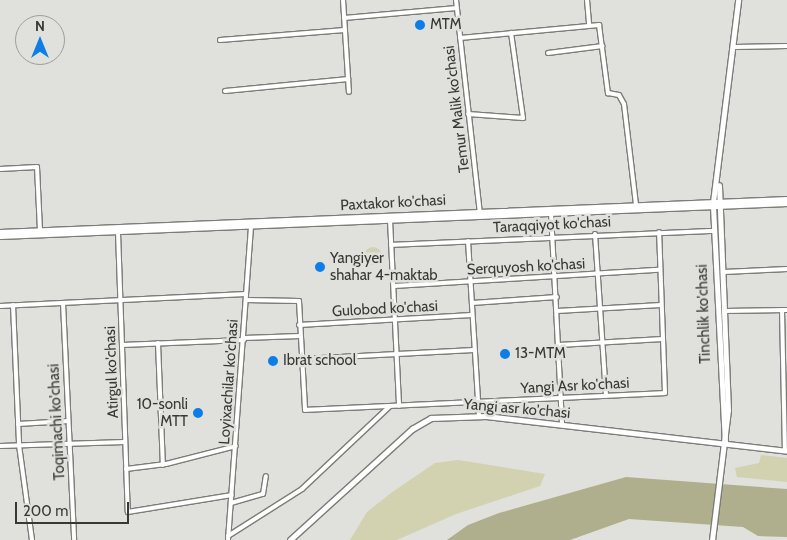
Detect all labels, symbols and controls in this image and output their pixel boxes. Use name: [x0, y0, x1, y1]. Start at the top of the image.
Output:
north arrow: [15, 15, 65, 65]
place label: MTM: [430, 16, 462, 34]
text: N: [35, 17, 45, 35]
marker: MTM: [414, 19, 426, 31]
street label: Temur Malik ko'chasi: [440, 44, 474, 174]
street label: Paxtakor ko'chasi: [340, 191, 446, 215]
street label: Taraqqiyot ko'chasi: [493, 213, 611, 237]
place label: Yangiyer shahar 4-maktab: [330, 249, 438, 284]
street label: Serquyosh ko'chasi: [466, 255, 586, 279]
marker: Yangiyer shahar 4-maktab: [314, 261, 326, 273]
street label: Tinchlik ko'chasi: [693, 264, 715, 364]
street label: Gulobod ko'chasi: [332, 297, 438, 321]
street label: Loyixachilar ko'chasi: [216, 319, 242, 445]
street label: Atirgul ko'chasi: [101, 326, 123, 418]
place label: 13-MTM: [515, 345, 566, 363]
marker: 13-MTM: [499, 348, 511, 360]
place label: Ibrat school: [283, 352, 356, 370]
marker: Ibrat school: [267, 355, 279, 367]
street label: Toqimachi ko'chasi: [45, 363, 69, 481]
street label: Yangi Asr ko'chasi: [520, 374, 630, 398]
place label: 10-sonli MTT: [137, 395, 188, 430]
street label: Yangi asr ko'chasi: [463, 395, 571, 423]
marker: 10-sonli MTT: [192, 407, 204, 419]
scale bar: [18, 492, 131, 524]
text: 200 m: [23, 502, 68, 520]

